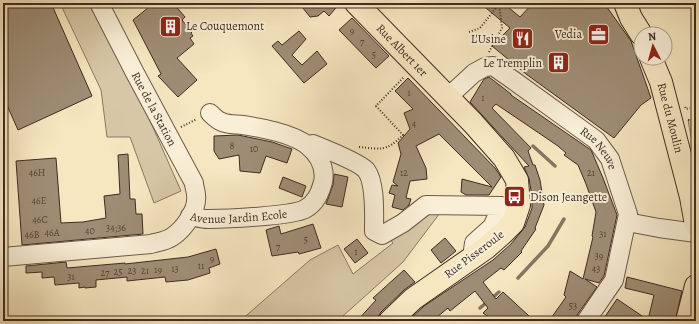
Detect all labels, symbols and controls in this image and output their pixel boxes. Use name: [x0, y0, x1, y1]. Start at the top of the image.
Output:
building icon: Le Couquemont: [157, 13, 183, 39]
place label: Le Couquemont: [186, 18, 264, 34]
street label: Rue Albert 1er: [373, 20, 432, 80]
office icon: Vedia: [585, 21, 611, 47]
house number: 9: [350, 24, 355, 37]
restaurant icon: L'Usine: [509, 26, 535, 52]
place label: Vedia: [554, 26, 582, 42]
north arrow: [633, 26, 673, 66]
text: N: [647, 29, 657, 44]
place label: L'Usine: [471, 31, 506, 47]
house number: 7: [360, 35, 365, 48]
house number: 5: [372, 48, 376, 61]
building icon: Le Tremplin: [545, 50, 571, 76]
place label: Le Tremplin: [483, 55, 542, 71]
street label: Rue de la Station: [128, 69, 181, 149]
street label: Rue du Moulin: [654, 81, 687, 155]
house number: 1: [407, 86, 411, 99]
house number: 1: [481, 91, 485, 104]
house number: 4: [412, 117, 417, 130]
street label: Rue Neuve: [577, 123, 621, 172]
house number: 8: [230, 139, 235, 152]
house number: 10: [250, 142, 258, 155]
house number: 46H: [29, 166, 45, 179]
house number: 12: [400, 166, 408, 179]
house number: 21: [587, 166, 596, 179]
bus stop icon: Dison Jeangette: [501, 184, 527, 210]
place label: Dison Jeangette: [530, 189, 607, 205]
house number: 46E: [31, 194, 47, 207]
street label: Avenue Jardin Ecole: [188, 206, 288, 227]
house number: 46C: [32, 213, 48, 226]
house number: 34;36: [106, 221, 126, 234]
house number: 40: [85, 224, 95, 237]
house number: 46A: [45, 226, 60, 239]
street label: Rue Pisseroule: [441, 226, 507, 282]
house number: 31: [599, 227, 607, 240]
house number: 46B: [24, 228, 40, 241]
house number: 5: [304, 233, 308, 246]
house number: 7: [276, 240, 281, 253]
house number: 1: [354, 245, 358, 258]
house number: 39: [595, 249, 604, 262]
house number: 9: [210, 252, 215, 265]
house number: 11: [198, 259, 205, 272]
house number: 13: [171, 262, 179, 275]
house number: 43: [592, 262, 600, 275]
house number: 19: [154, 263, 162, 276]
house number: 23: [128, 264, 136, 277]
house number: 21: [141, 264, 150, 277]
house number: 25: [113, 265, 123, 278]
house number: 27: [101, 266, 110, 279]
house number: 31: [67, 270, 75, 283]
house number: 53: [569, 299, 577, 312]

